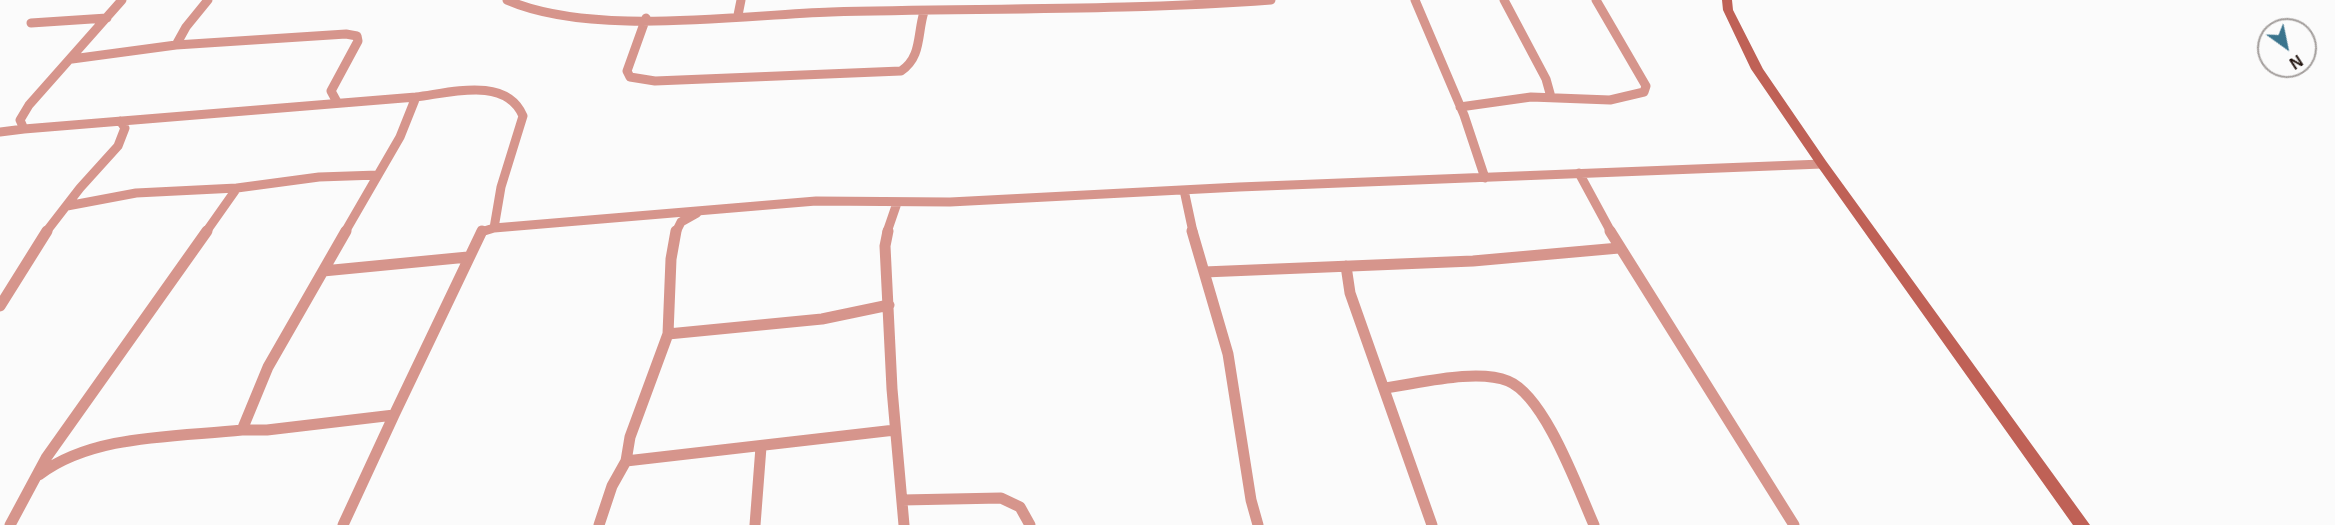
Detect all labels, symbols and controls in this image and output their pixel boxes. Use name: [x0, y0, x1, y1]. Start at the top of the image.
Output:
north arrow: [2257, 18, 2317, 78]
text: N: [2287, 52, 2305, 72]

